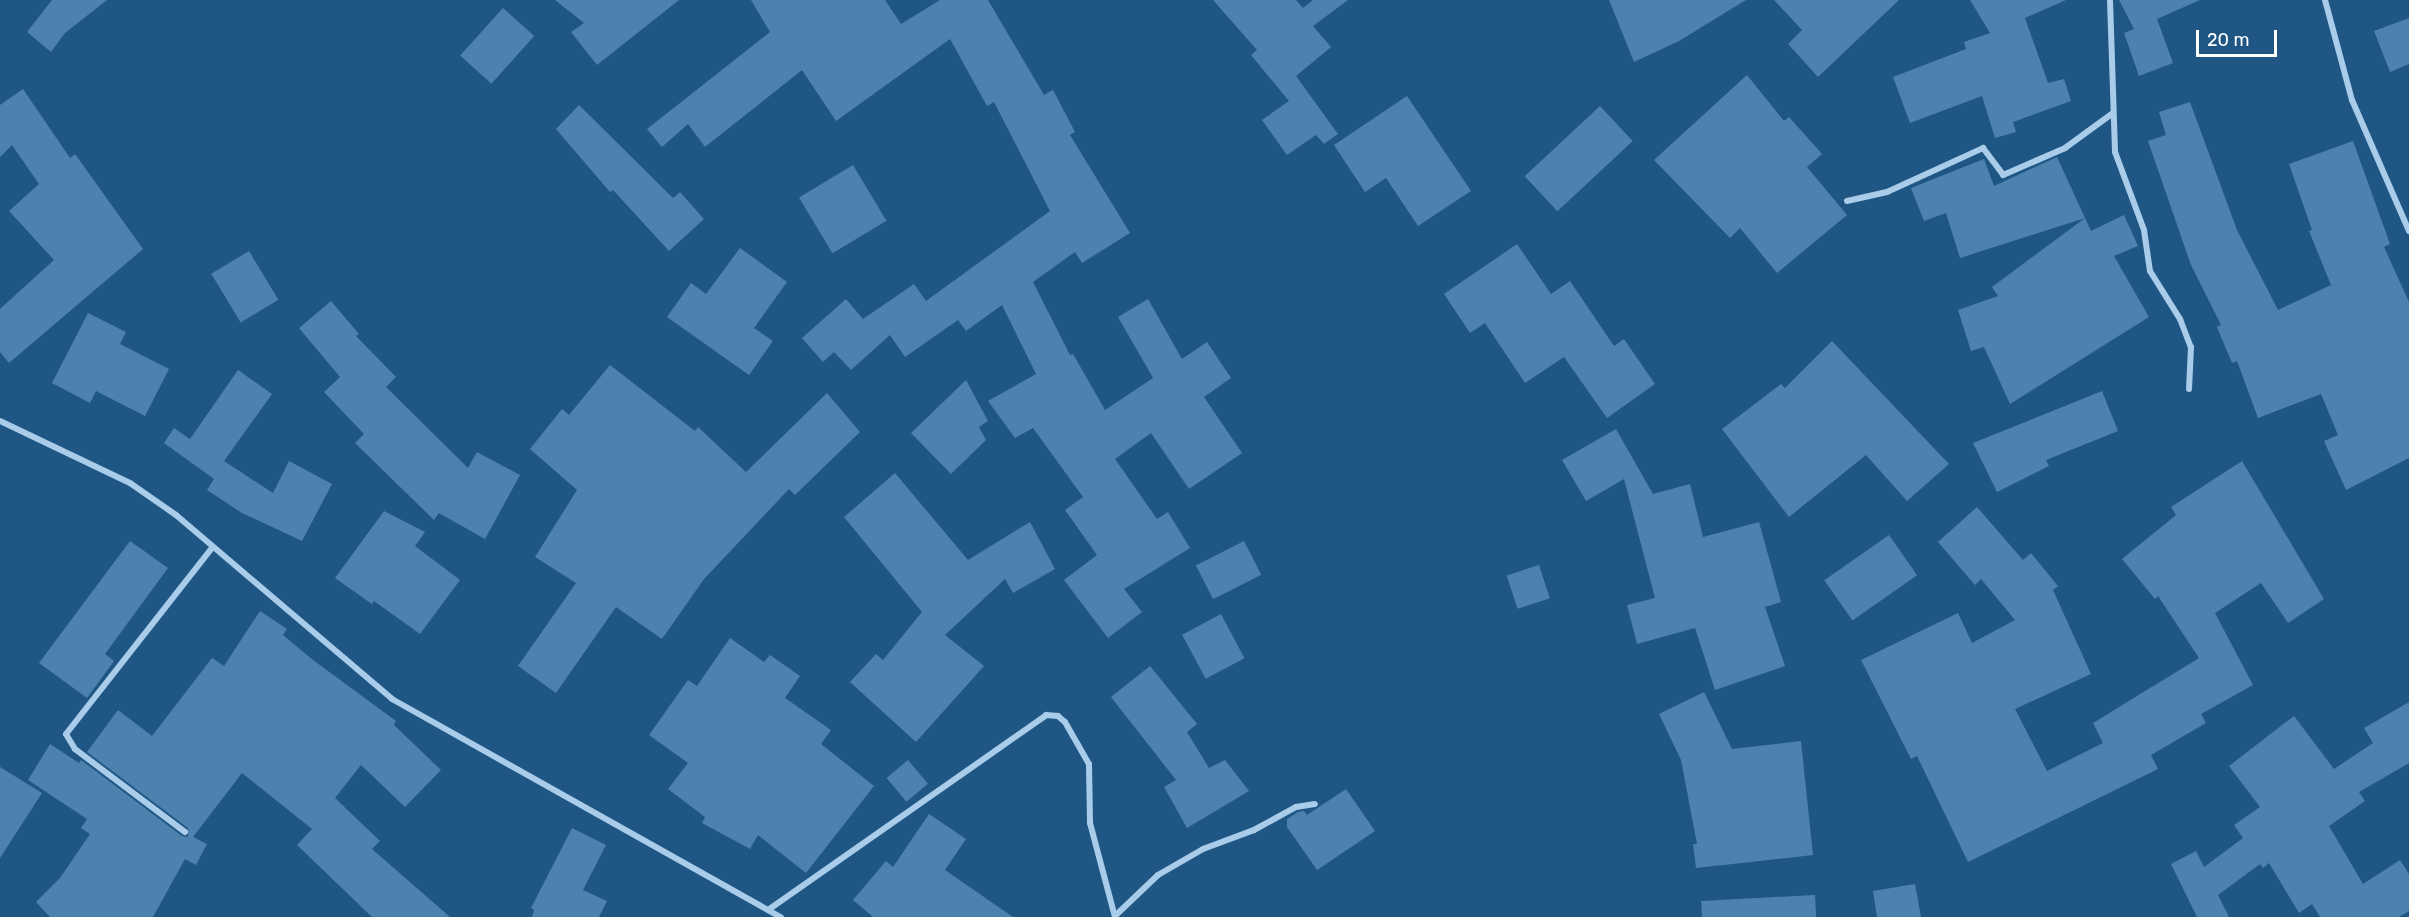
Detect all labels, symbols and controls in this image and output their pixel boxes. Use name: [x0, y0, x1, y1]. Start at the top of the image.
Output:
scale bar: [2199, 18, 2280, 56]
text: 20 m: [2207, 29, 2249, 51]

